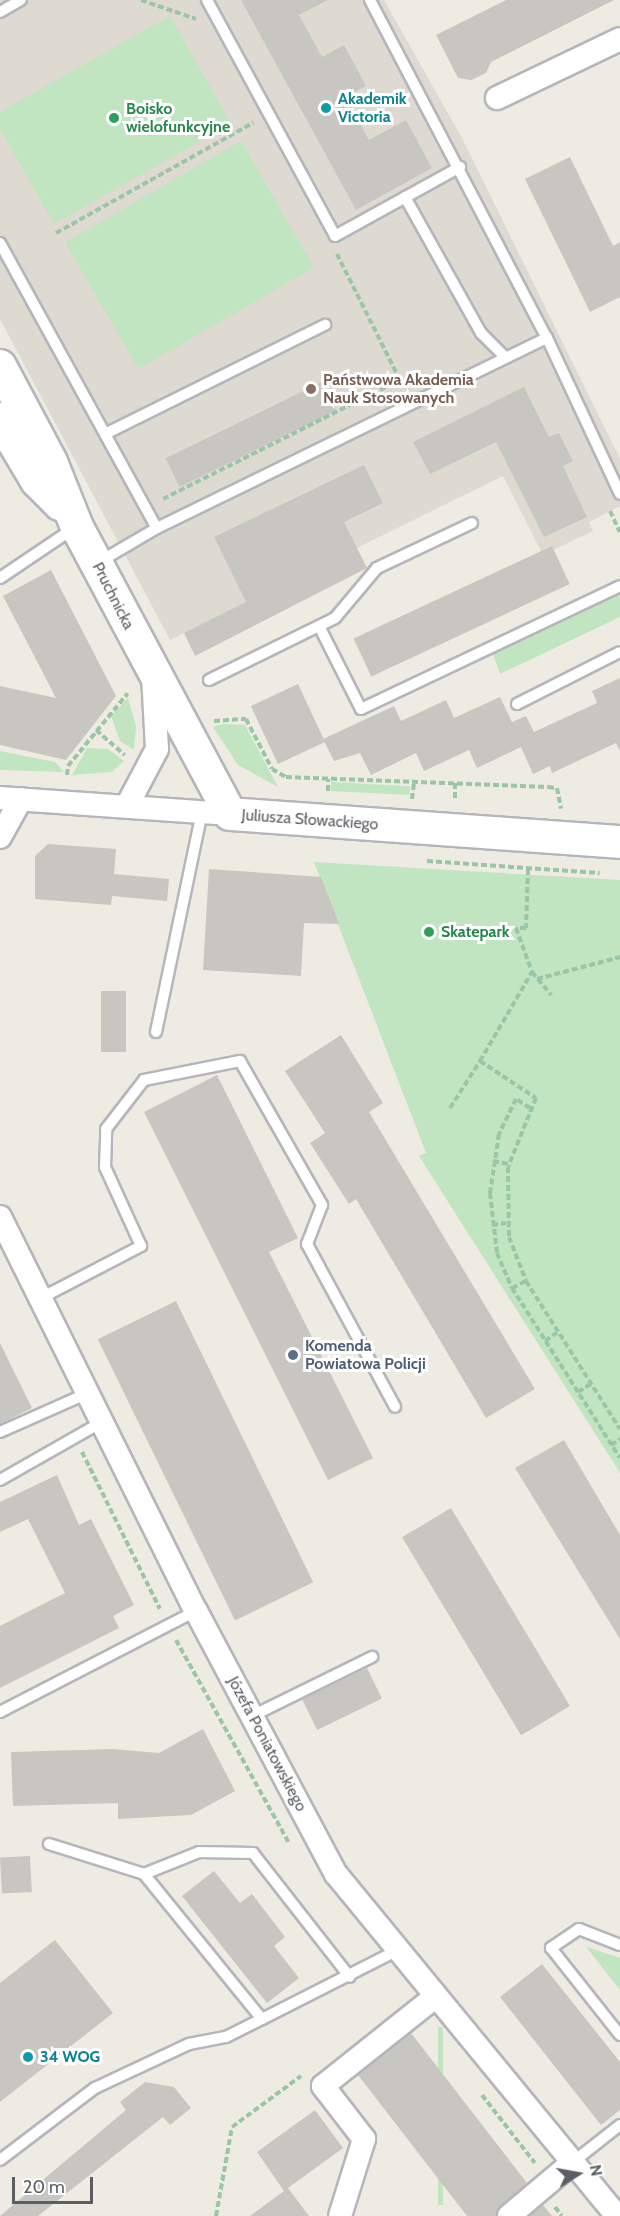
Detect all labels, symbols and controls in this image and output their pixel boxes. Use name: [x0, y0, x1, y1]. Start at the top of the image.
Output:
place label: Akademik Victoria: [338, 89, 407, 127]
place label: Boisko wielofunkcyjne: [126, 99, 230, 137]
marker: Akademik Victoria: [319, 101, 333, 115]
marker: Boisko wielofunkcyjne: [107, 111, 121, 125]
place label: Państwowa Akademia Nauk Stosowanych: [323, 370, 474, 408]
marker: Państwowa Akademia Nauk Stosowanych: [304, 382, 318, 396]
street label: Pruchnicka: [88, 559, 138, 633]
street label: Juliusza Słowackiego: [241, 806, 379, 834]
place label: Skatepark: [441, 922, 510, 942]
marker: Skatepark: [422, 925, 436, 939]
place label: Komenda Powiatowa Policji: [305, 1336, 426, 1374]
marker: Komenda Powiatowa Policji: [286, 1348, 300, 1362]
street label: Józefa Poniatowskiego: [223, 1673, 311, 1815]
place label: 34 WOG: [40, 2047, 100, 2067]
marker: 34 WOG: [21, 2050, 35, 2064]
north arrow: [548, 2144, 608, 2204]
text: N: [586, 2163, 607, 2178]
scale bar: [15, 2165, 96, 2203]
text: 20 m: [23, 2176, 65, 2198]

